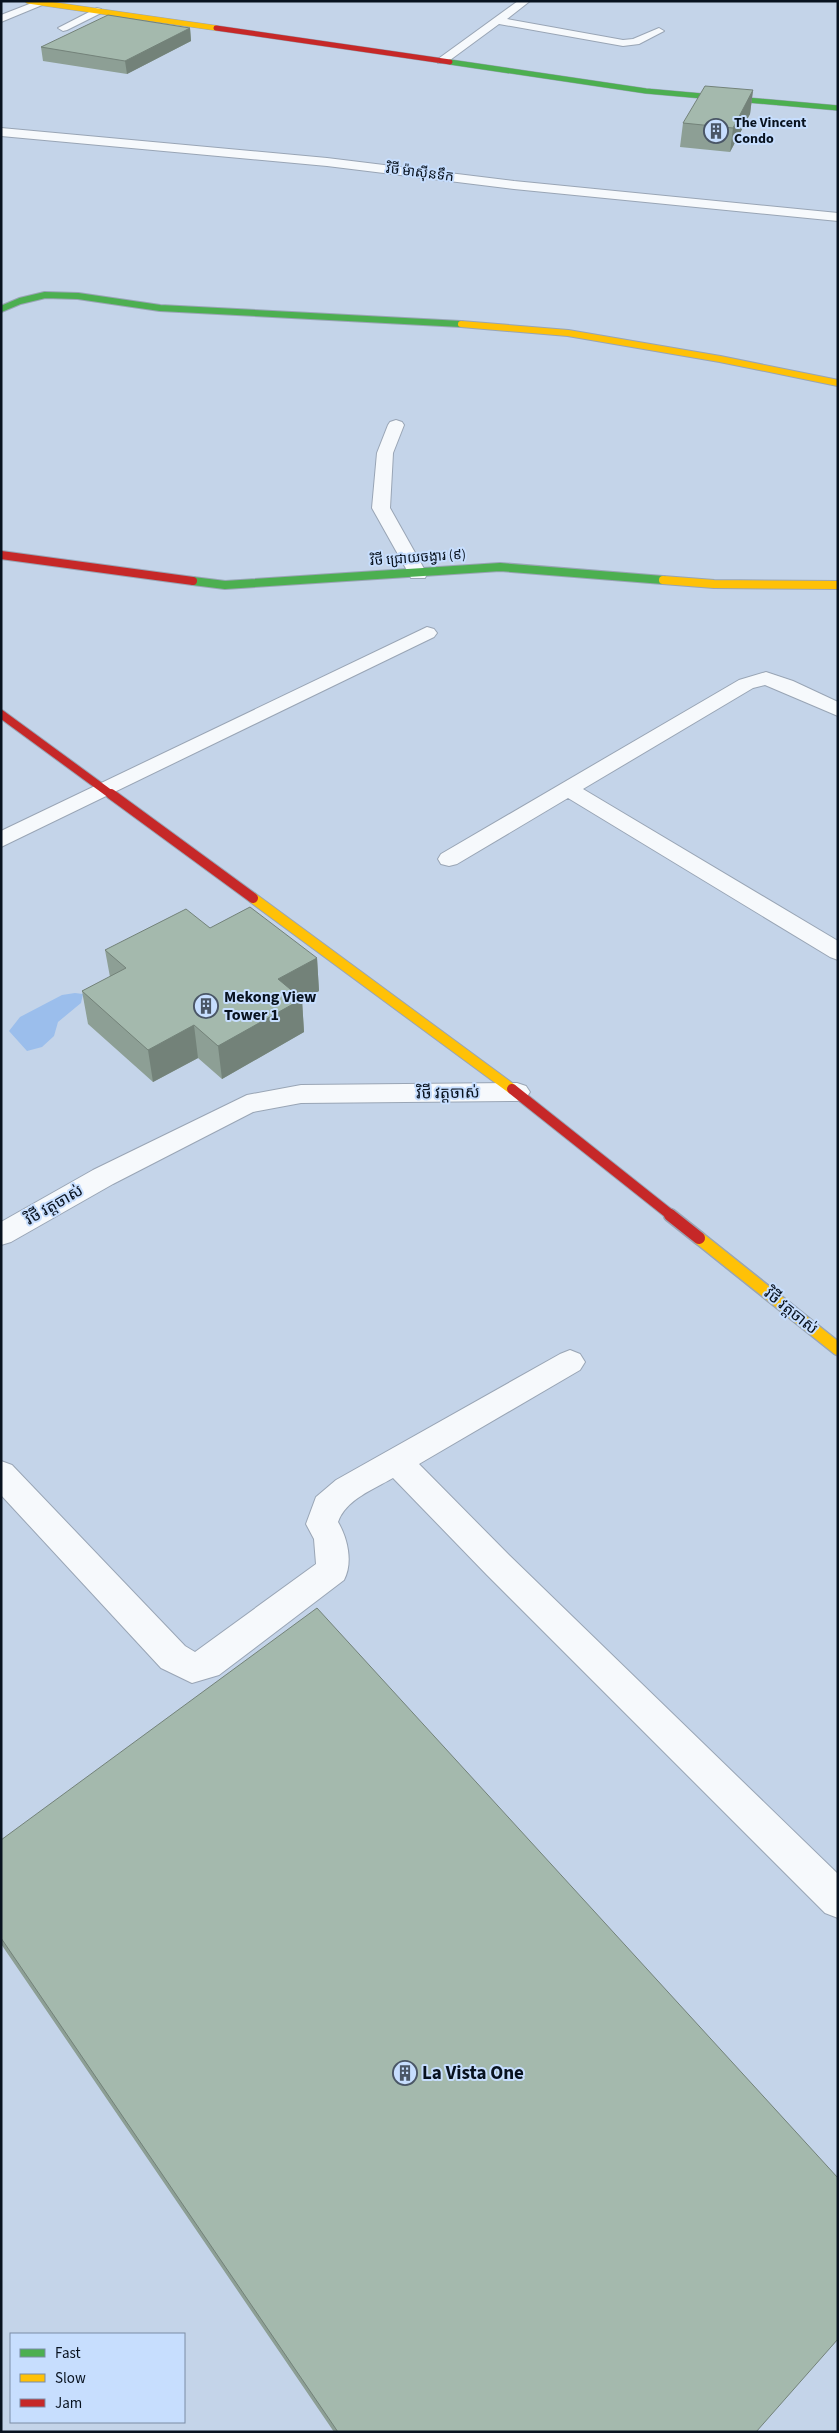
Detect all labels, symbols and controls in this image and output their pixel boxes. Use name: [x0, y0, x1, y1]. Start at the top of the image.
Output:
place label: The Vincent Condo: [734, 113, 807, 149]
building icon: The Vincent Condo: [703, 118, 729, 144]
street label: វិថី ម៉ាស៊ីនទឹក: [384, 159, 455, 187]
street label: វិថី ជ្រោយចង្វារ (៩): [369, 545, 467, 571]
place label: Mekong View Tower 1: [224, 986, 317, 1026]
building icon: Mekong View Tower 1: [193, 993, 219, 1019]
street label: វិថី វត្តចាស់: [415, 1081, 480, 1105]
street label: វិថី វត្តចាស់: [20, 1179, 87, 1231]
street label: វិថី វត្តចាស់: [759, 1282, 823, 1340]
building icon: La Vista One: [392, 2060, 418, 2086]
place label: La Vista One: [422, 2060, 524, 2087]
legend: [10, 2333, 185, 2423]
text: Fast: [55, 2343, 81, 2364]
text: Slow: [55, 2368, 86, 2389]
text: Jam: [55, 2393, 82, 2414]

